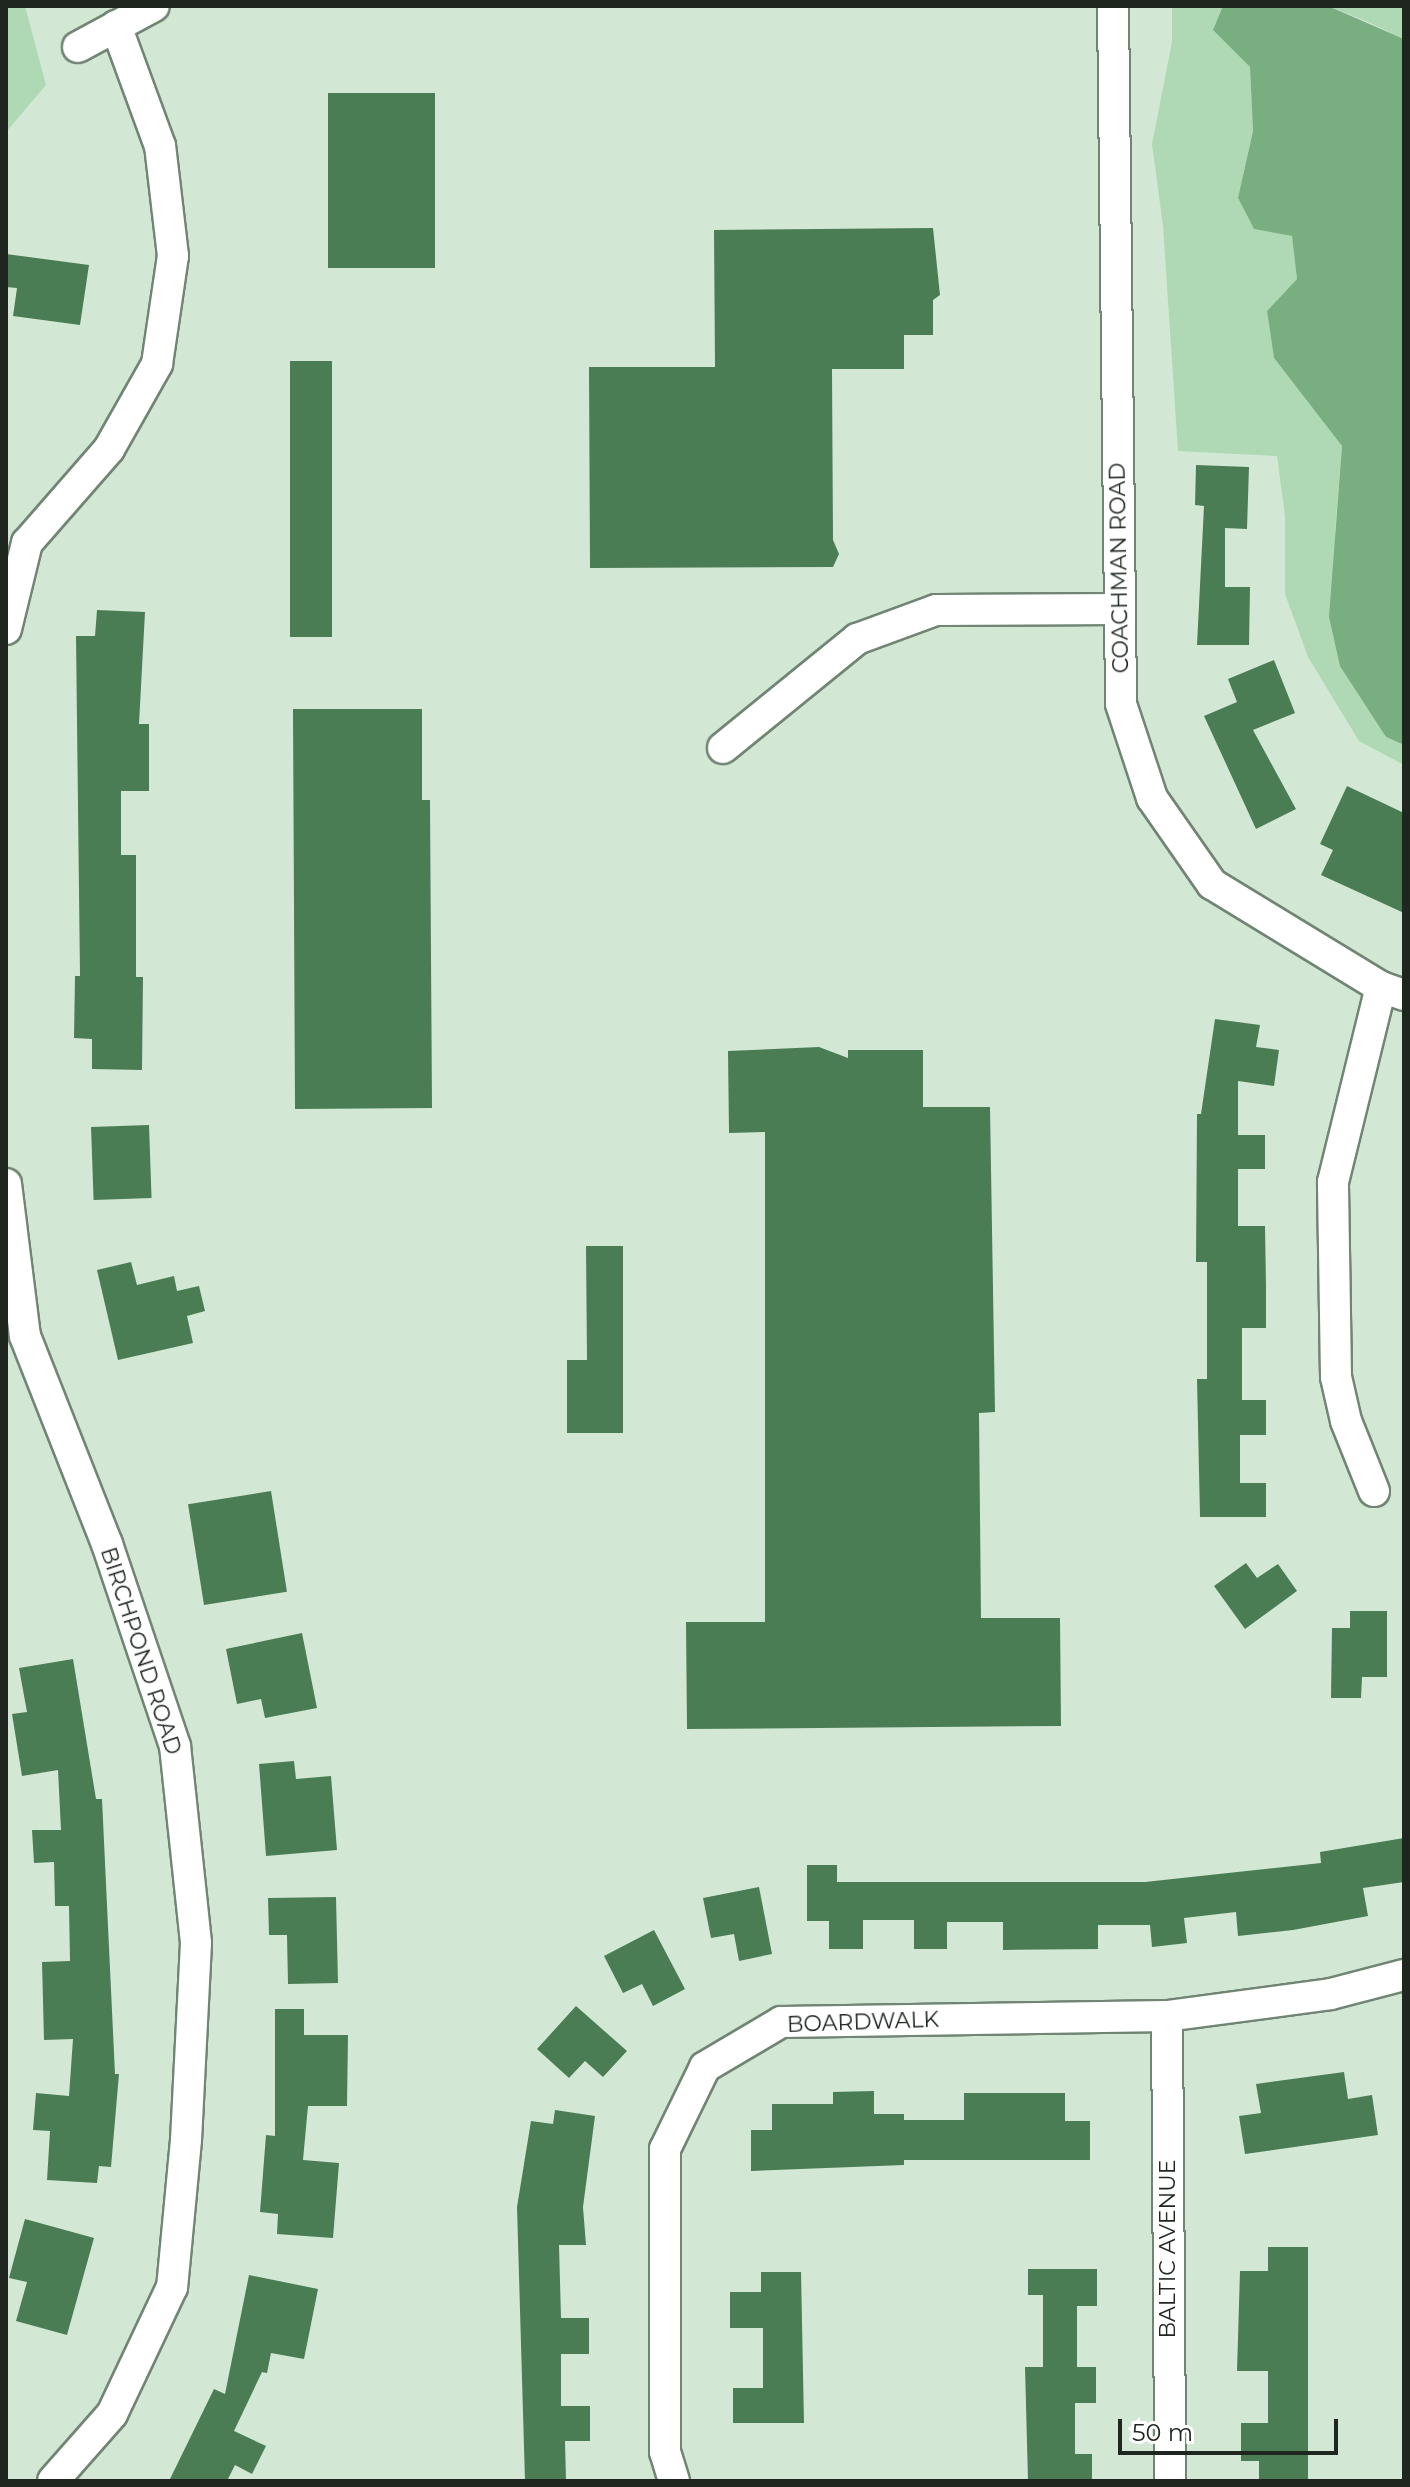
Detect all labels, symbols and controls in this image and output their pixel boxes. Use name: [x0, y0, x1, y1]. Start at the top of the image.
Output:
street label: COACHMAN ROAD: [1104, 462, 1134, 674]
street label: BIRCHPOND ROAD: [95, 1544, 187, 1758]
street label: BOARDWALK: [786, 2006, 940, 2038]
street label: BALTIC AVENUE: [1155, 2160, 1181, 2338]
scale bar: [1122, 2403, 1342, 2453]
text: 50 m: [1132, 2418, 1193, 2447]

